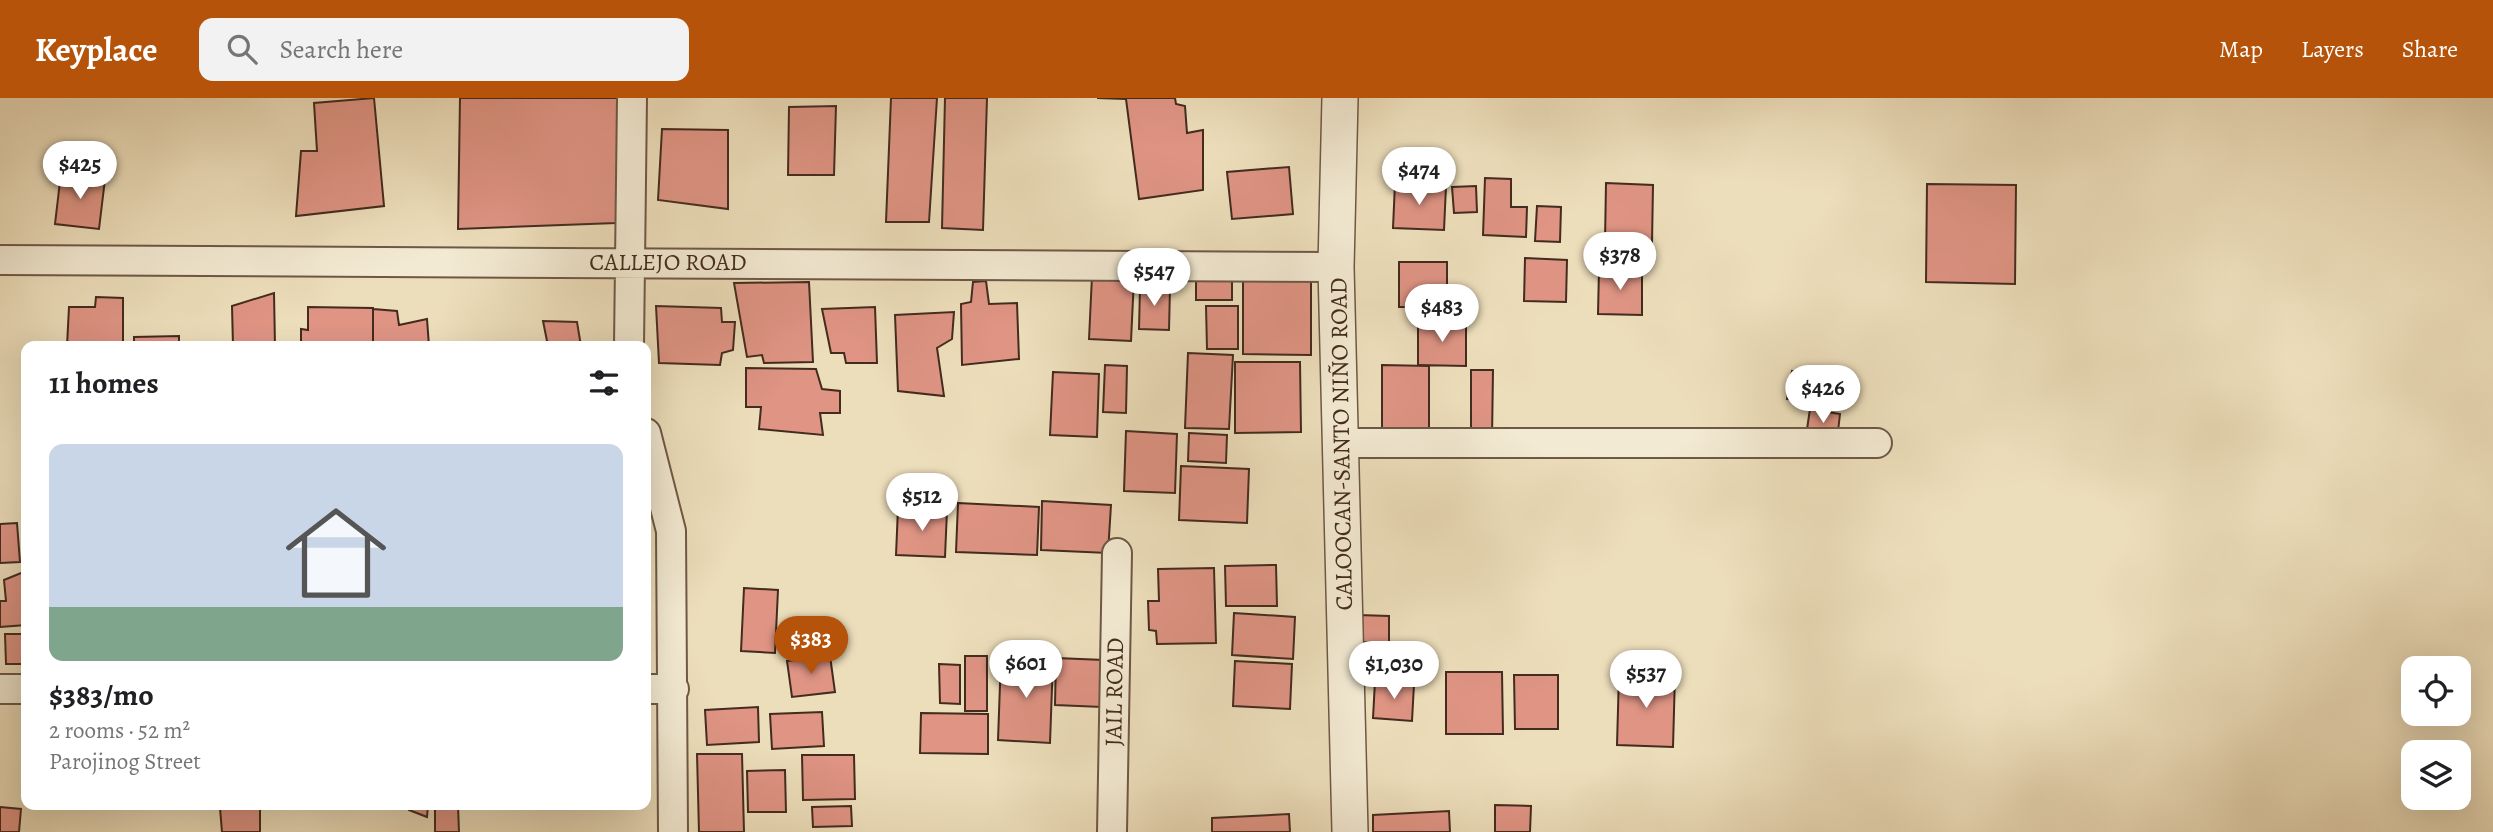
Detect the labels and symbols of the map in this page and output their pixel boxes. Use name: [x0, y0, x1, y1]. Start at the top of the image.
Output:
pin: $425: [39, 141, 121, 201]
pin: $474: [1378, 148, 1460, 207]
pin: $378: [1579, 232, 1661, 292]
street label: CALLEJO ROAD: [589, 246, 747, 278]
pin: $547: [1113, 248, 1195, 308]
street label: CALOOCAN-SANTO NIÑO ROAD: [1322, 277, 1360, 611]
pin: $483: [1401, 285, 1483, 344]
pin: $426: [1782, 366, 1864, 425]
pin: $512: [881, 474, 963, 533]
pin: $383: [770, 616, 852, 676]
street label: JAIL ROAD: [1097, 637, 1131, 747]
pin: $601: [985, 640, 1067, 700]
pin: $1,030: [1337, 642, 1451, 701]
pin: $537: [1605, 650, 1687, 710]

